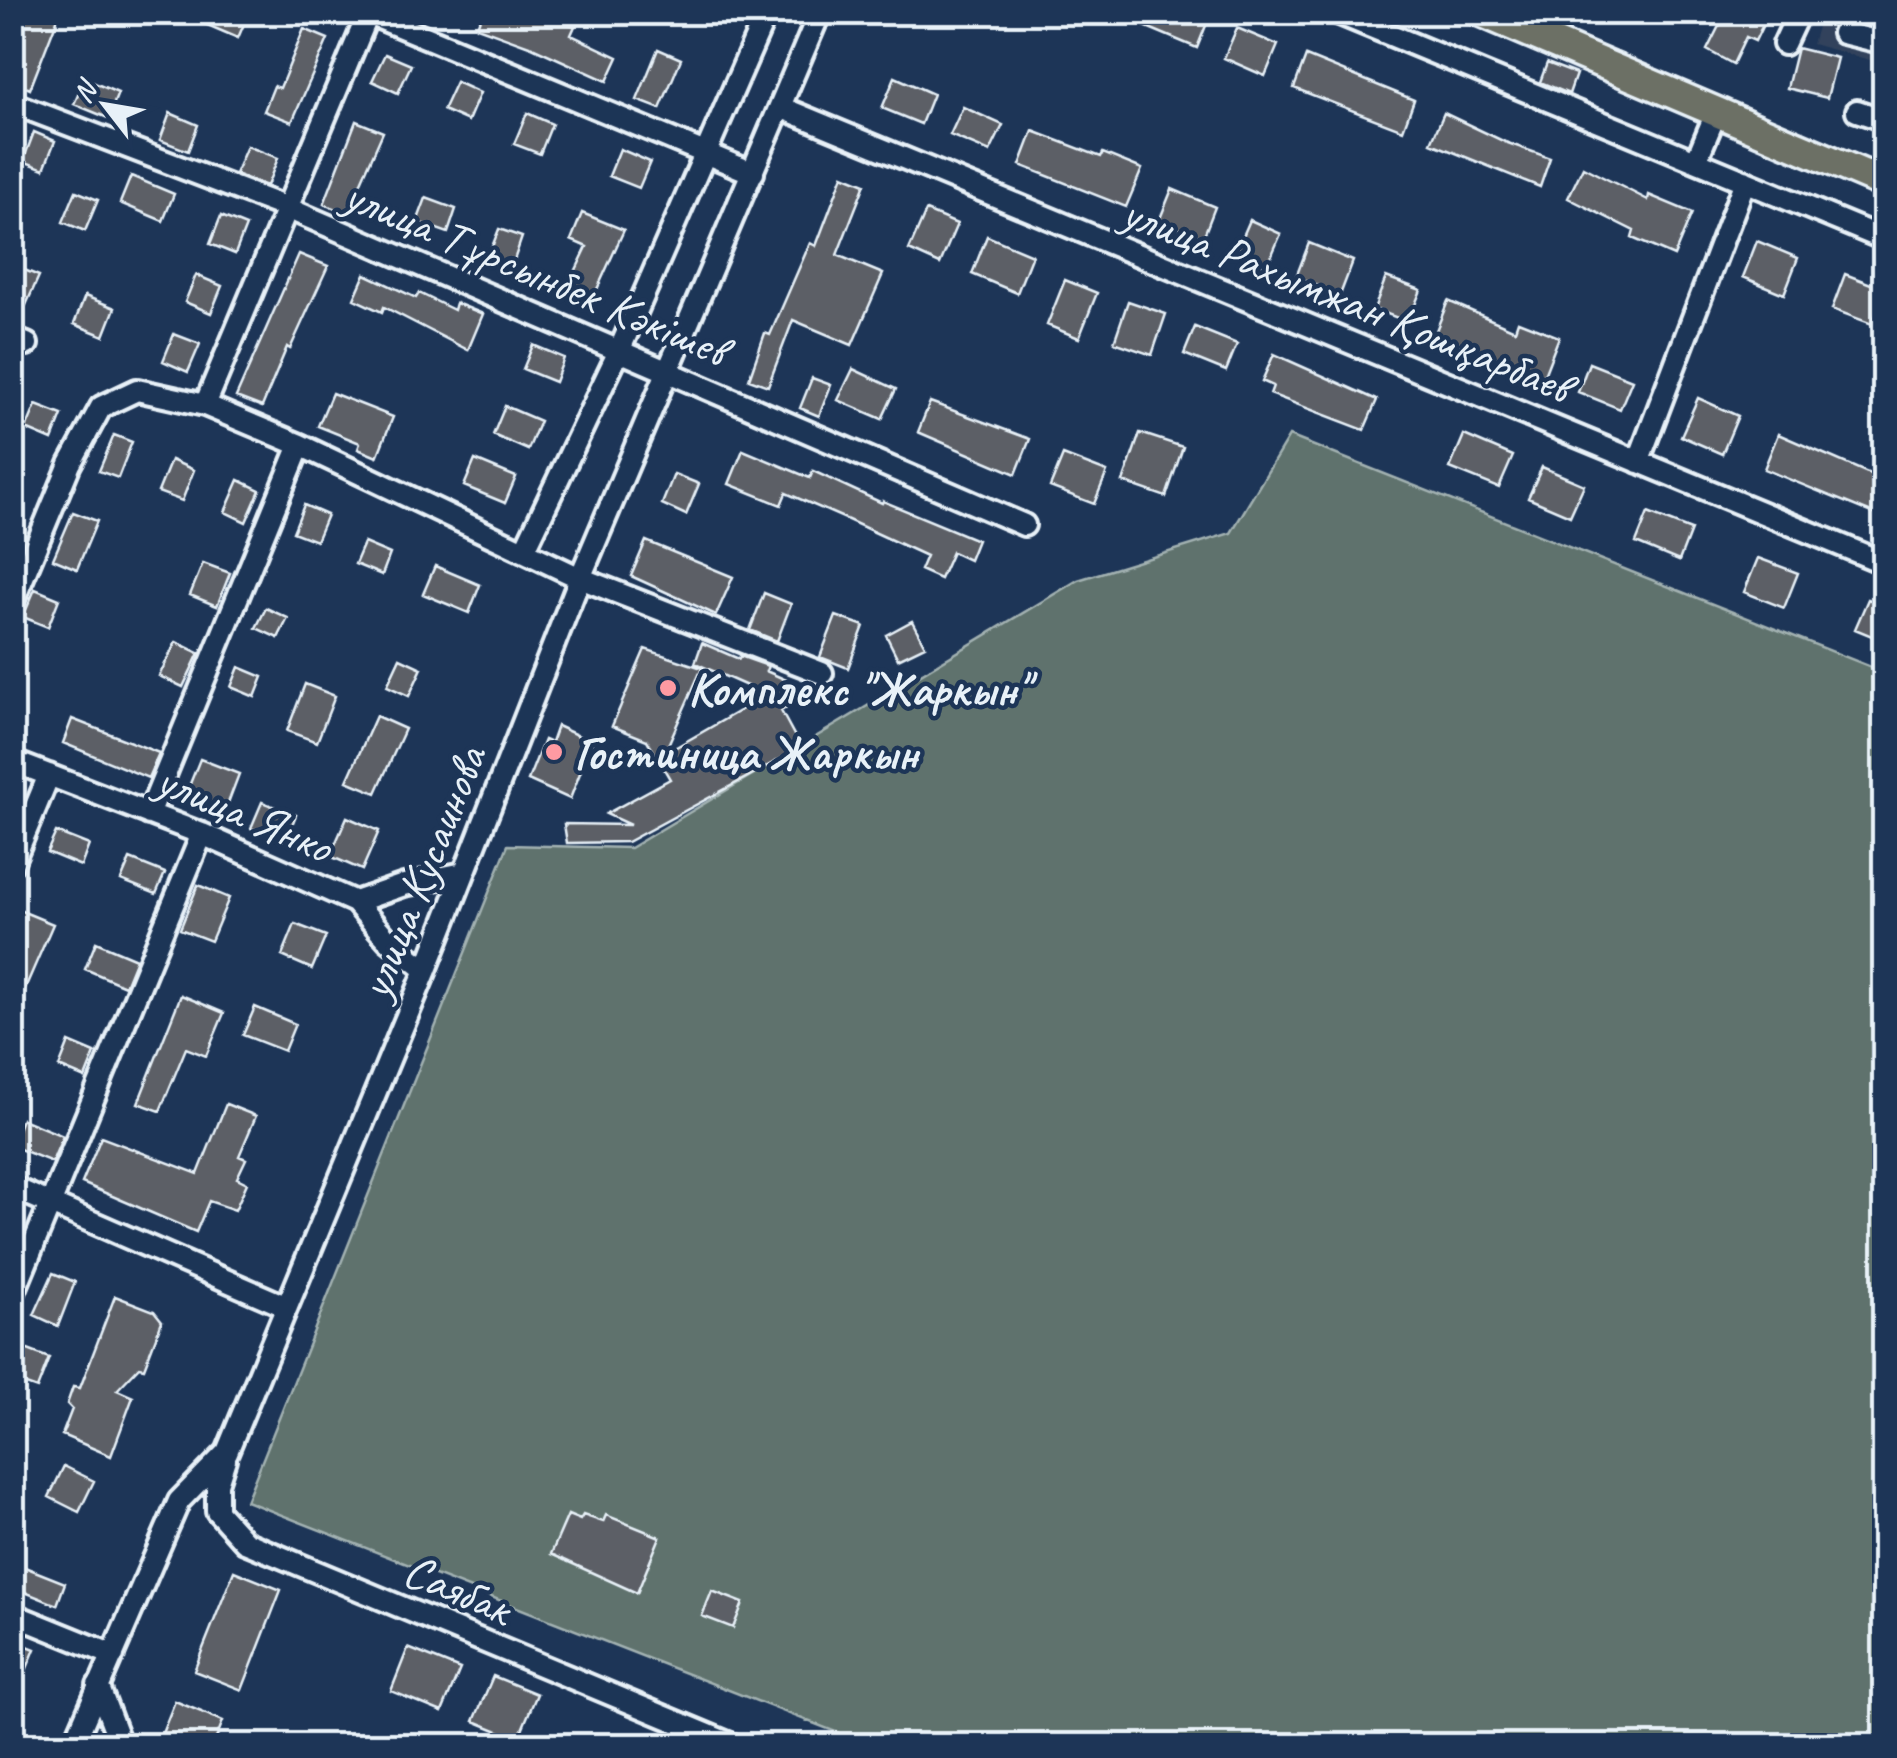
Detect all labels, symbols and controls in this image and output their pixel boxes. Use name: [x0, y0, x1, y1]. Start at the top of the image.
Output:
north arrow: [55, 55, 155, 155]
text: N: [65, 72, 106, 109]
street label: улица Тұрсынбек Кәкішев: [333, 163, 743, 383]
street label: улица Рахымжан Қошқарбаев: [1111, 180, 1588, 420]
place label: Комплекс "Жаркын": [688, 659, 1039, 719]
marker: Комплекс "Жаркын": [657, 677, 679, 699]
place label: Гостиница Жаркын: [574, 723, 921, 783]
street label: улица Кусаинова: [343, 735, 501, 1010]
marker: Гостиница Жаркын: [543, 741, 565, 763]
street label: улица Янко: [145, 748, 344, 878]
street label: Саябак: [395, 1540, 524, 1640]

